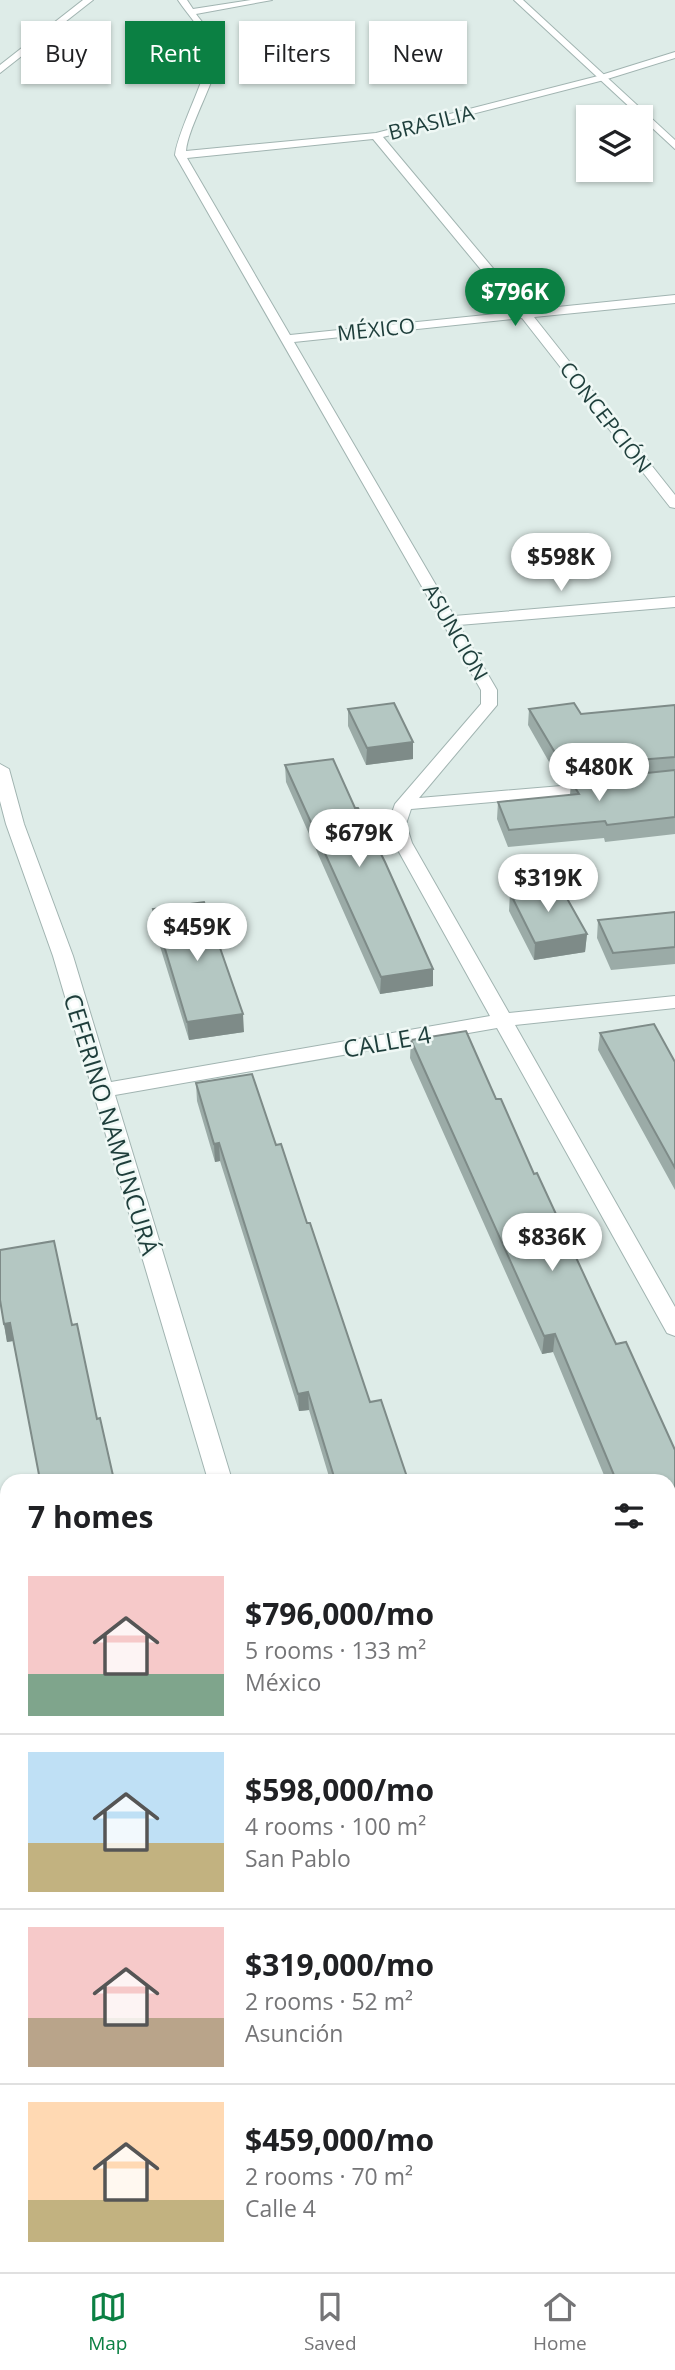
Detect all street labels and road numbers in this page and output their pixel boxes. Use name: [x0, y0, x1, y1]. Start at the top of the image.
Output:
street label: BRASILIA: [385, 98, 477, 146]
street label: MÉXICO: [336, 311, 416, 347]
street label: CONCEPCIÓN: [554, 356, 658, 478]
street label: ASUNCIÓN: [417, 579, 495, 685]
street label: CEFERINO NAMUNCURÁ: [57, 989, 168, 1260]
street label: CALLE 4: [340, 1017, 434, 1065]

